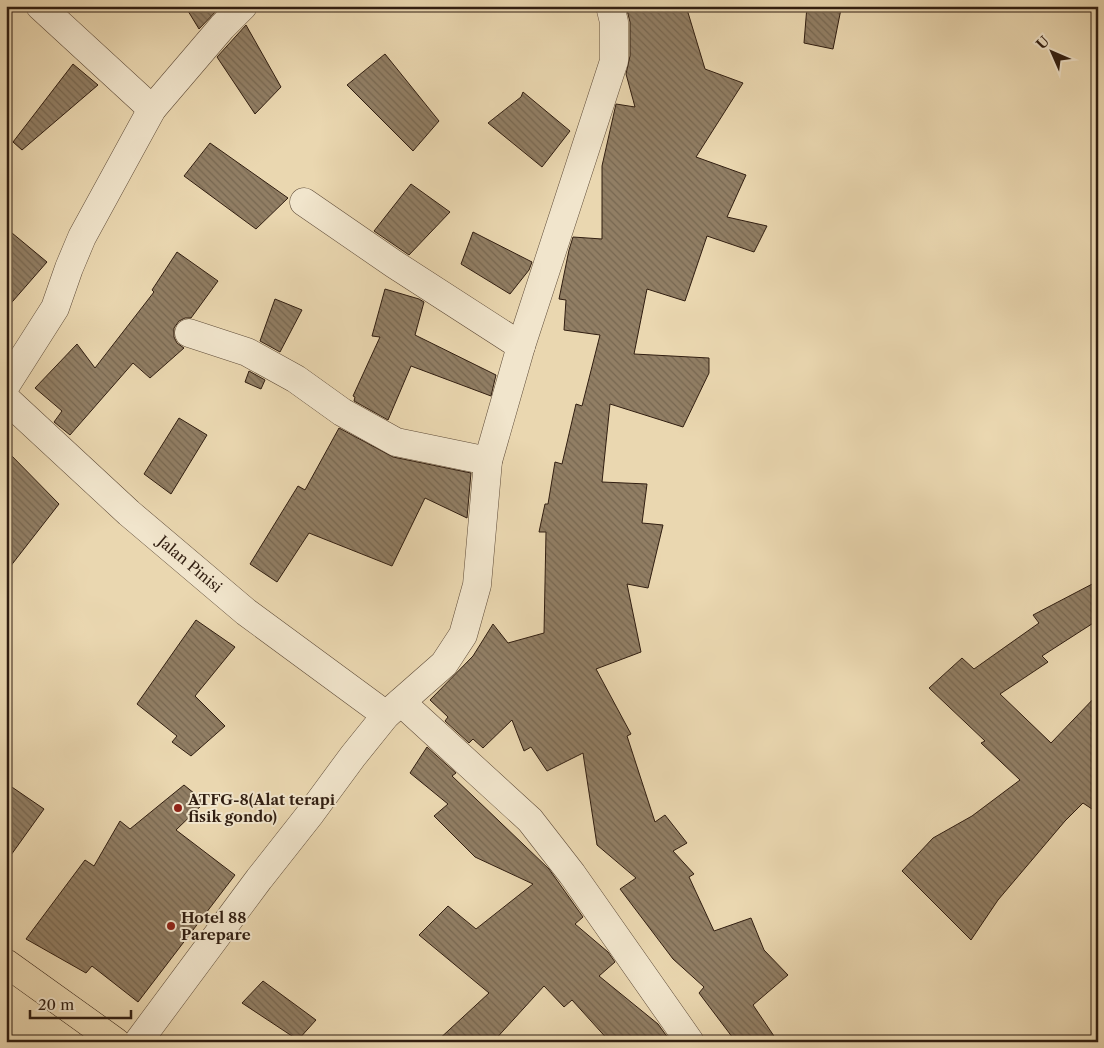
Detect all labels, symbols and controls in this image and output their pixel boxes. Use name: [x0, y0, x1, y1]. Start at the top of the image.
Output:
north arrow: [1026, 28, 1076, 78]
text: U: [1032, 32, 1054, 53]
street label: Jalan Pinisi: [152, 530, 226, 597]
place label: ATFG-8(Alat terapi fisik gondo): [187, 790, 336, 826]
marker: ATFG-8(Alat terapi fisik gondo): [172, 802, 184, 814]
place label: Hotel 88 Parepare: [181, 908, 251, 944]
marker: Hotel 88 Parepare: [165, 920, 177, 932]
scale bar: [30, 988, 131, 1020]
text: 20 m: [38, 995, 74, 1014]

